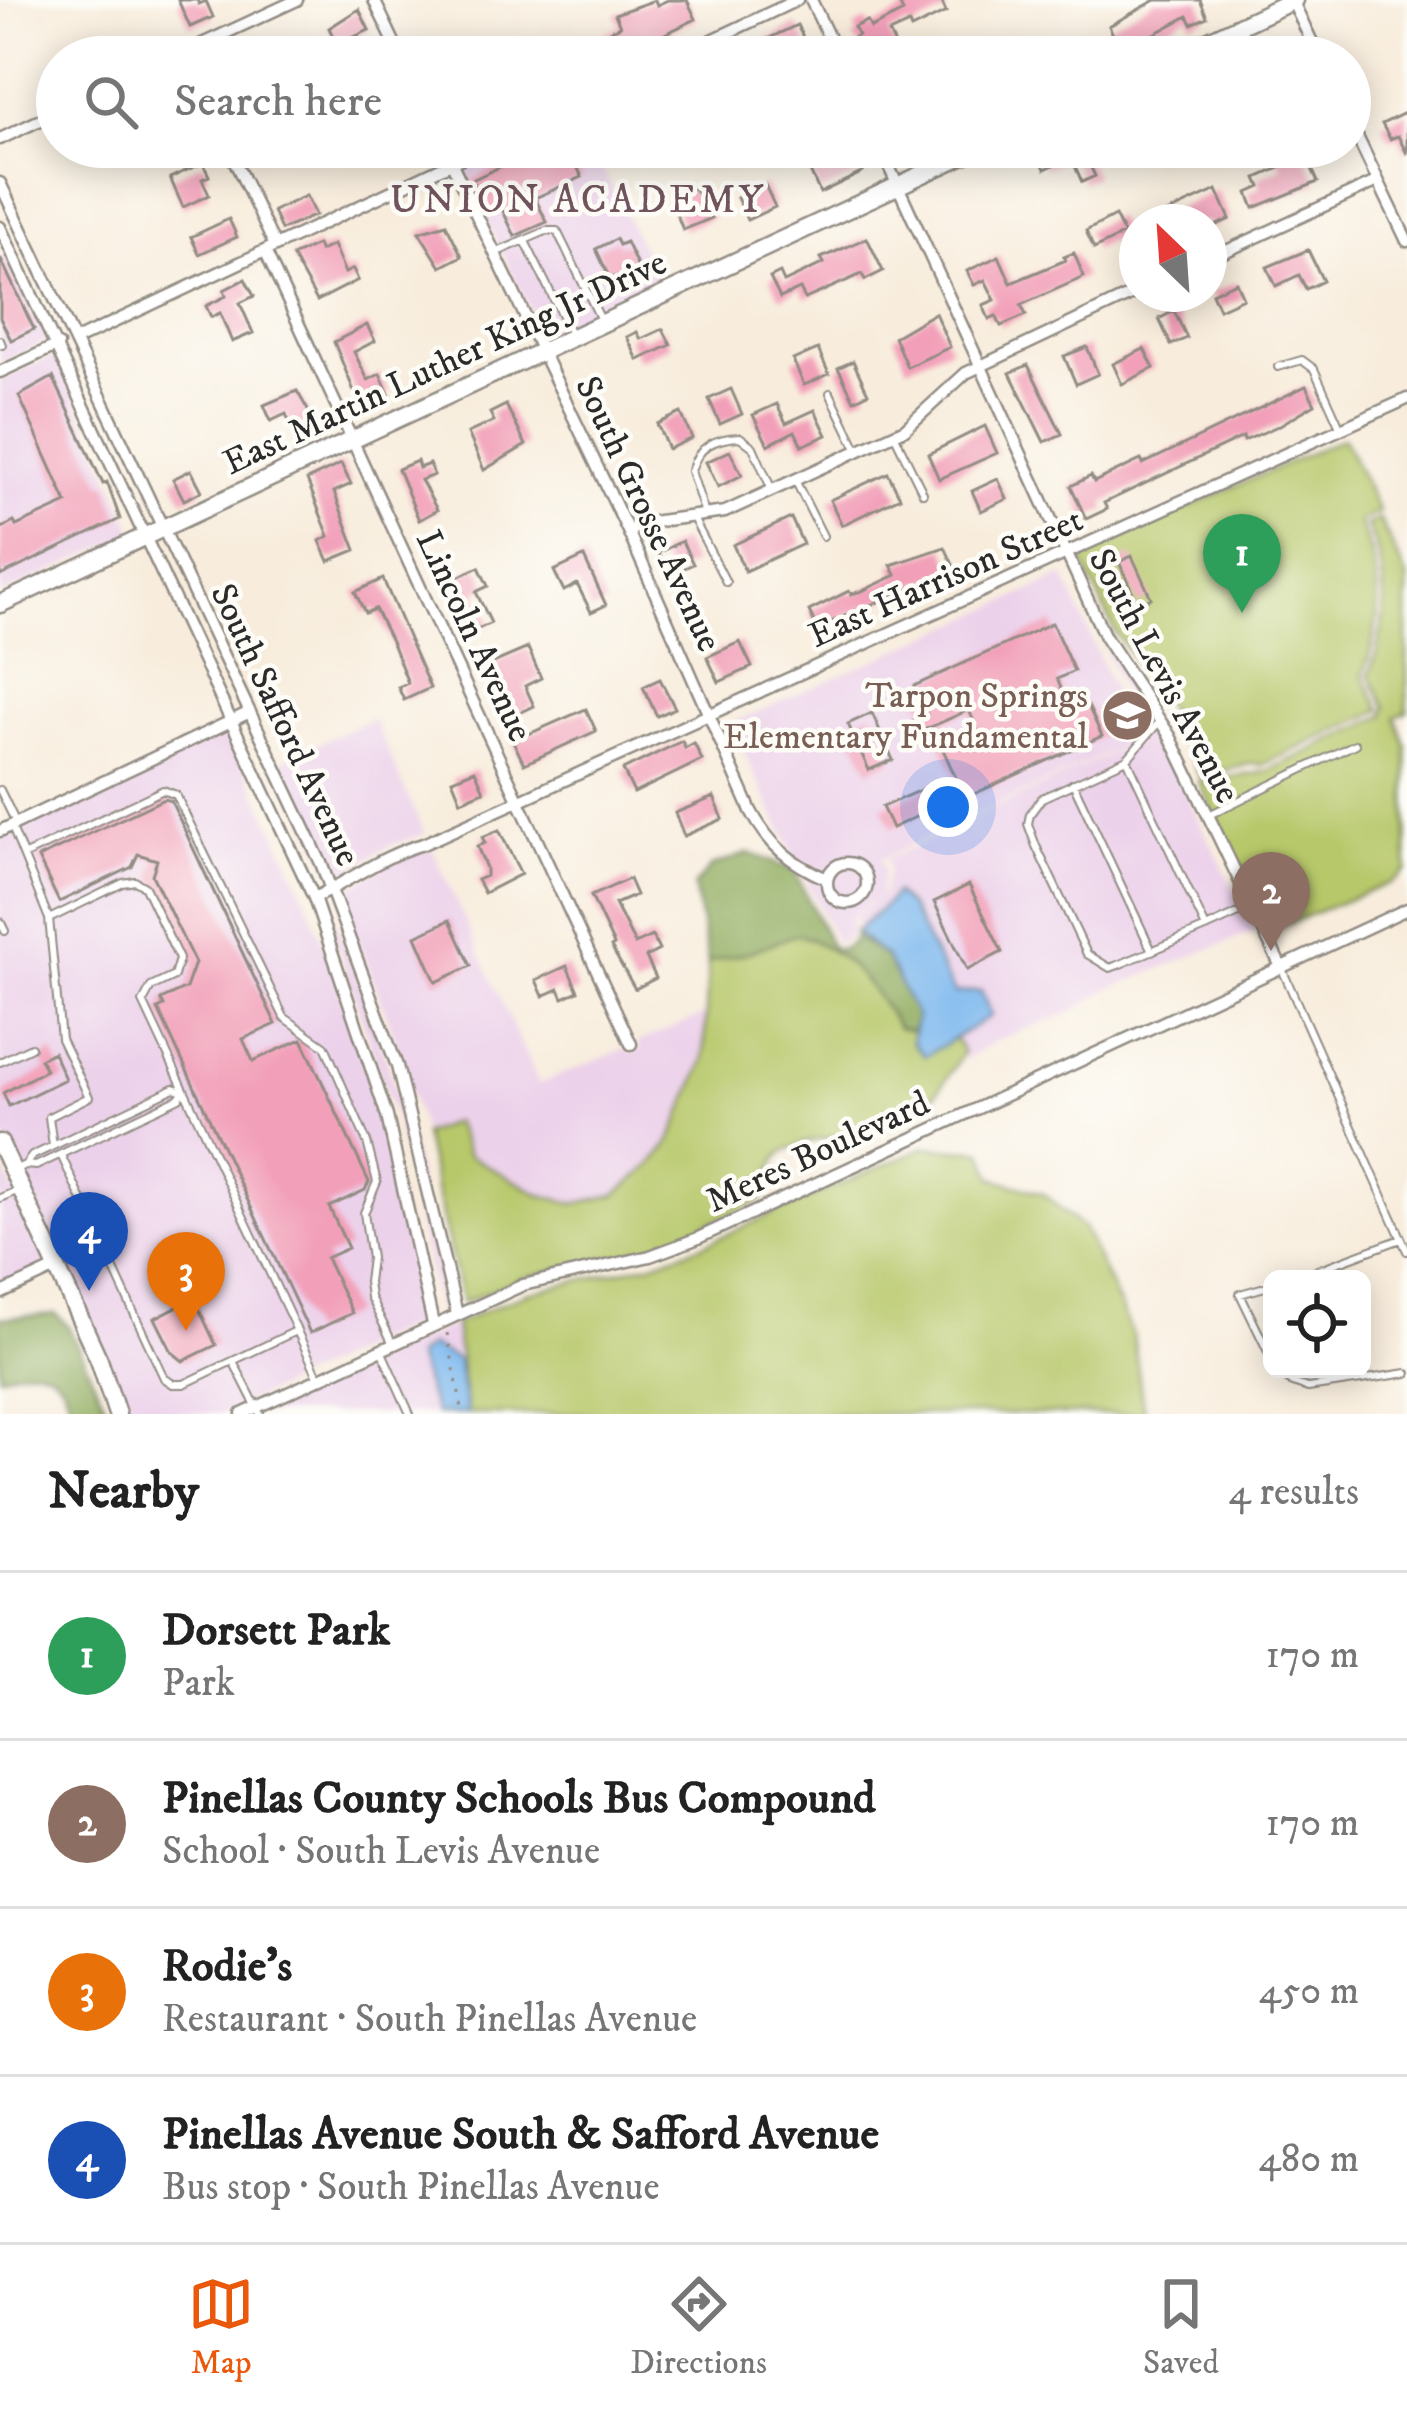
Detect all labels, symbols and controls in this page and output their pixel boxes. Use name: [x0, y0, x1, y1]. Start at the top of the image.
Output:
search box: [36, 36, 1371, 168]
icon: search: [78, 69, 144, 135]
text: Search here: [174, 74, 382, 130]
district label: UNION ACADEMY: [390, 176, 766, 225]
north arrow: [1119, 204, 1227, 312]
street label: East Martin Luther King Jr Drive: [216, 241, 674, 486]
street label: South Grosse Avenue: [564, 369, 731, 659]
street label: East Harrison Street: [802, 498, 1090, 659]
pin: 1: [1203, 514, 1281, 613]
street label: Lincoln Avenue: [405, 523, 542, 749]
street label: South Levis Avenue: [1078, 541, 1250, 811]
street label: South Safford Avenue: [200, 577, 370, 873]
place label: Tarpon Springs Elementary Fundamental: [723, 674, 1088, 760]
school or university icon: Tarpon Springs Elementary Fundamental: [1099, 687, 1155, 743]
your location: [918, 777, 978, 837]
pin: 2: [1232, 852, 1310, 951]
street label: Meres Boulevard: [699, 1081, 937, 1224]
pin: 4: [50, 1192, 128, 1291]
pin: 3: [147, 1232, 225, 1331]
map controls: [1263, 1270, 1371, 1378]
button: locate: [1263, 1270, 1371, 1378]
text: Nearby: [48, 1460, 199, 1524]
text: 4 results: [1229, 1468, 1359, 1517]
text: Dorsett Park: [162, 1603, 390, 1659]
text: 1: [80, 1631, 94, 1680]
text: 170 m: [1265, 1631, 1359, 1680]
text: Park: [162, 1659, 235, 1708]
text: Pinellas County Schools Bus Compound: [162, 1771, 876, 1827]
text: 2: [77, 1799, 97, 1848]
text: 170 m: [1265, 1799, 1359, 1848]
text: School · South Levis Avenue: [162, 1827, 600, 1876]
text: Rodie's: [162, 1939, 292, 1995]
text: 3: [80, 1967, 94, 2016]
text: 450 m: [1259, 1967, 1359, 2016]
text: Restaurant · South Pinellas Avenue: [162, 1995, 697, 2044]
text: Pinellas Avenue South & Safford Avenue: [162, 2107, 879, 2163]
text: 4: [76, 2135, 98, 2184]
text: 480 m: [1258, 2135, 1359, 2184]
text: Bus stop · South Pinellas Avenue: [162, 2163, 660, 2212]
tab: Map: [188, 2271, 254, 2384]
tab: Directions: [630, 2271, 767, 2384]
tab: Saved: [1143, 2271, 1219, 2384]

